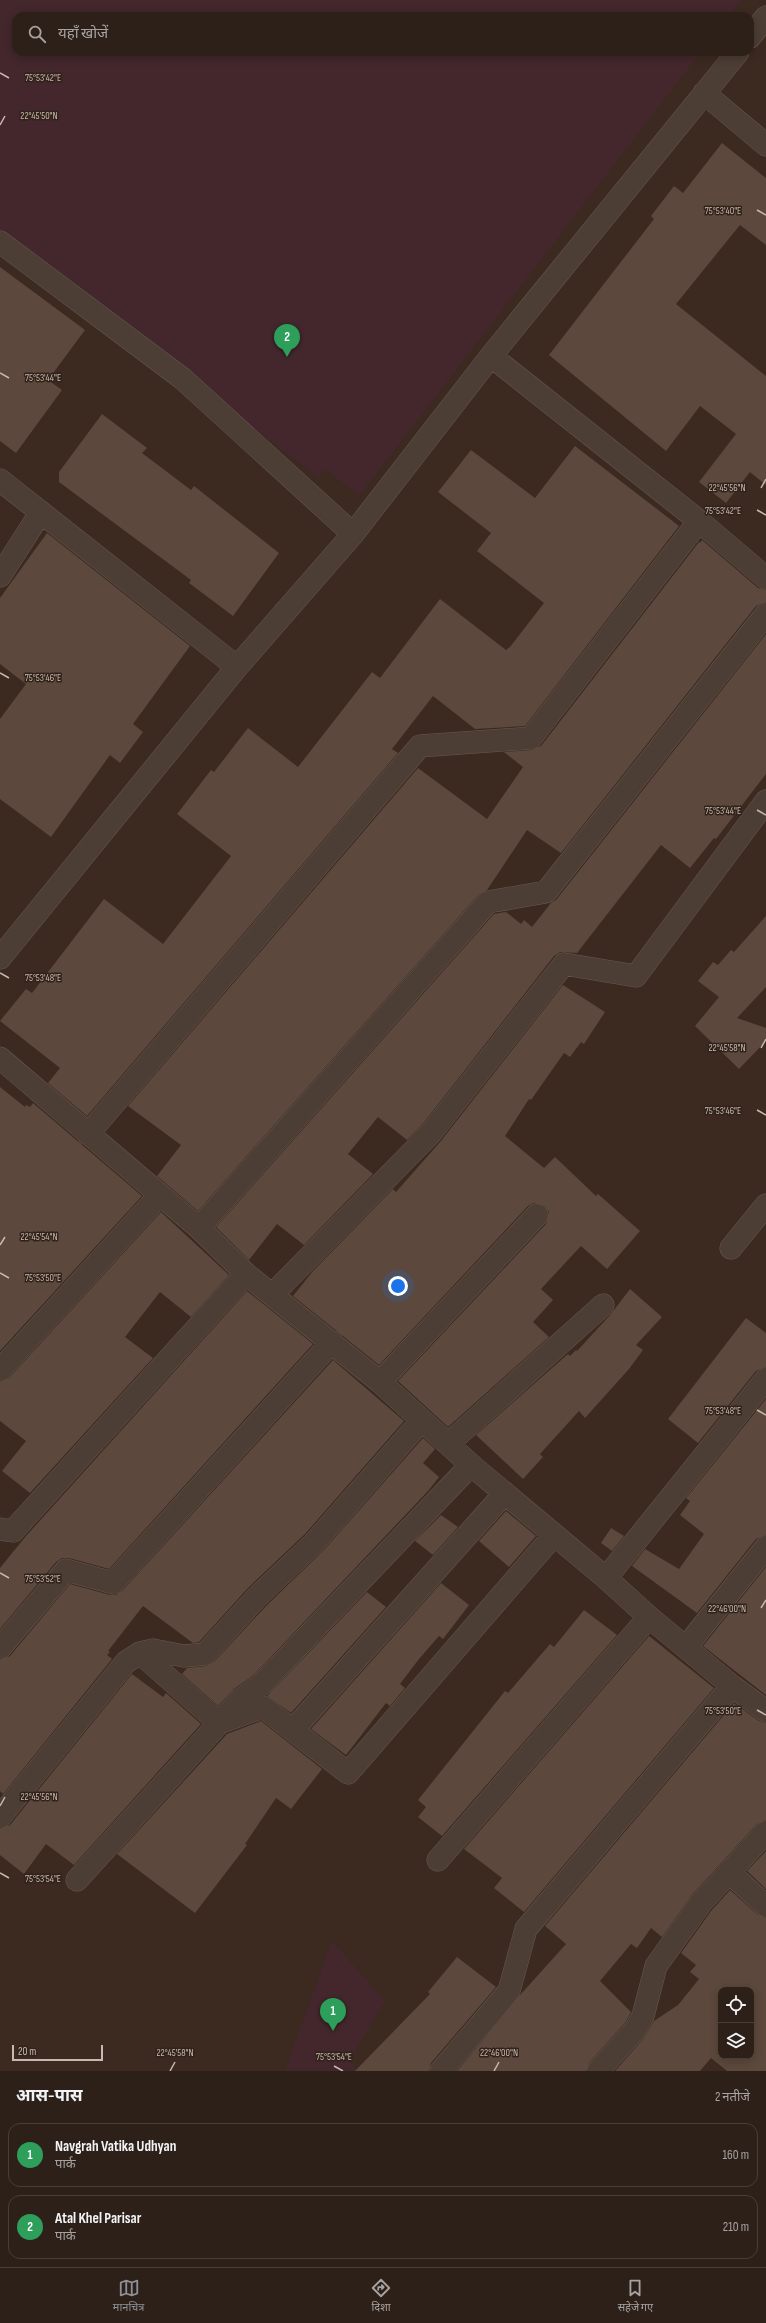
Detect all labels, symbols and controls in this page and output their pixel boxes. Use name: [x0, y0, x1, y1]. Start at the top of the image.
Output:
search box: [12, 12, 754, 56]
icon: search: [26, 23, 48, 45]
text: यहाँ खोजें: [58, 24, 108, 43]
text: 75°53'42"E: [25, 72, 61, 84]
text: 22°45'50"N: [20, 110, 58, 122]
text: 75°53'40"E: [705, 205, 741, 217]
pin: 2: [274, 324, 300, 357]
text: 75°53'44"E: [25, 372, 61, 384]
text: 22°45'56"N: [708, 482, 746, 494]
text: 75°53'42"E: [705, 505, 741, 517]
text: 75°53'46"E: [25, 672, 61, 684]
text: 75°53'44"E: [705, 805, 741, 817]
text: 75°53'48"E: [25, 972, 61, 984]
text: 22°45'58"N: [708, 1042, 746, 1054]
text: 75°53'46"E: [705, 1105, 741, 1117]
text: 22°45'54"N: [20, 1231, 58, 1243]
text: 75°53'50"E: [25, 1272, 61, 1284]
your location: [388, 1276, 408, 1296]
text: 75°53'48"E: [705, 1405, 741, 1417]
text: 75°53'52"E: [25, 1573, 61, 1585]
text: 22°46'00"N: [708, 1603, 746, 1615]
text: 75°53'50"E: [705, 1705, 741, 1717]
text: 22°45'56"N: [20, 1791, 58, 1803]
text: 75°53'54"E: [25, 1873, 61, 1885]
map controls: [718, 1987, 754, 2059]
button: locate: [718, 1987, 754, 2023]
pin: 1: [320, 1998, 346, 2031]
button: layers: [718, 2023, 754, 2059]
scale bar: [12, 2043, 103, 2062]
text: 20 m: [18, 2045, 36, 2058]
text: 22°45'58"N: [156, 2047, 194, 2059]
text: 22°46'00"N: [480, 2047, 518, 2059]
text: 75°53'54"E: [316, 2051, 352, 2063]
text: आस-पास: [16, 2086, 83, 2106]
text: 2 नतीजे: [715, 2089, 750, 2105]
text: Navgrah Vatika Udhyan: [55, 2137, 176, 2156]
text: 1: [27, 2147, 33, 2163]
text: 160 m: [723, 2147, 749, 2163]
text: पार्क: [55, 2156, 76, 2172]
text: Atal Khel Parisar: [55, 2209, 141, 2228]
text: 2: [27, 2219, 33, 2235]
text: 210 m: [723, 2219, 749, 2235]
text: पार्क: [55, 2228, 76, 2244]
tab: मानचित्र: [113, 2277, 144, 2315]
tab: दिशा: [370, 2277, 392, 2315]
tab: सहेजे गए: [618, 2277, 653, 2315]

